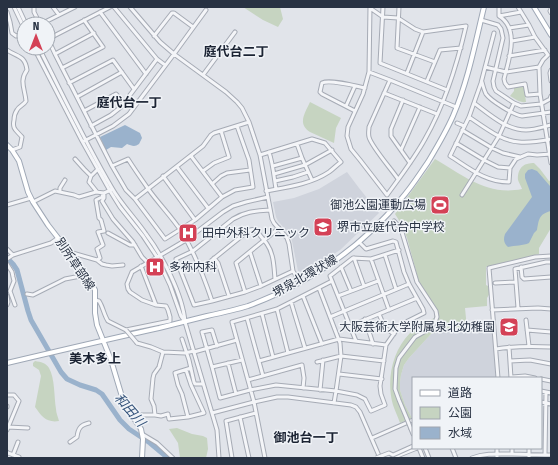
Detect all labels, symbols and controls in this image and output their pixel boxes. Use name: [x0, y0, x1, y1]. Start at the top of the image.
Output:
north arrow: [16, 16, 56, 56]
text: N: [33, 20, 39, 33]
district label: 庭代台二丁: [203, 44, 269, 59]
district label: 庭代台一丁: [96, 95, 162, 110]
sports icon: 御池公園運動広場: [429, 194, 451, 216]
place label: 御池公園運動広場: [330, 198, 426, 212]
school or university icon: 堺市立庭代台中学校: [312, 216, 334, 238]
place label: 堺市立庭代台中学校: [337, 220, 445, 234]
hospital icon: 田中外科クリニック: [177, 222, 199, 244]
place label: 田中外科クリニック: [202, 226, 310, 240]
street label: 別所草部線: [52, 235, 98, 293]
street label: 堺泉北環状線: [270, 252, 340, 300]
hospital icon: 多祢内科: [144, 256, 166, 278]
place label: 多祢内科: [169, 260, 217, 274]
school or university icon: 大阪芸術大学附属泉北幼稚園: [498, 316, 520, 338]
place label: 大阪芸術大学附属泉北幼稚園: [339, 320, 495, 334]
district label: 美木多上: [69, 351, 121, 366]
legend: [412, 377, 542, 449]
text: 道路: [448, 386, 472, 400]
water label: 和田川: [112, 390, 150, 431]
text: 公園: [448, 406, 472, 420]
text: 水域: [448, 426, 472, 440]
district label: 御池台一丁: [273, 430, 339, 445]

